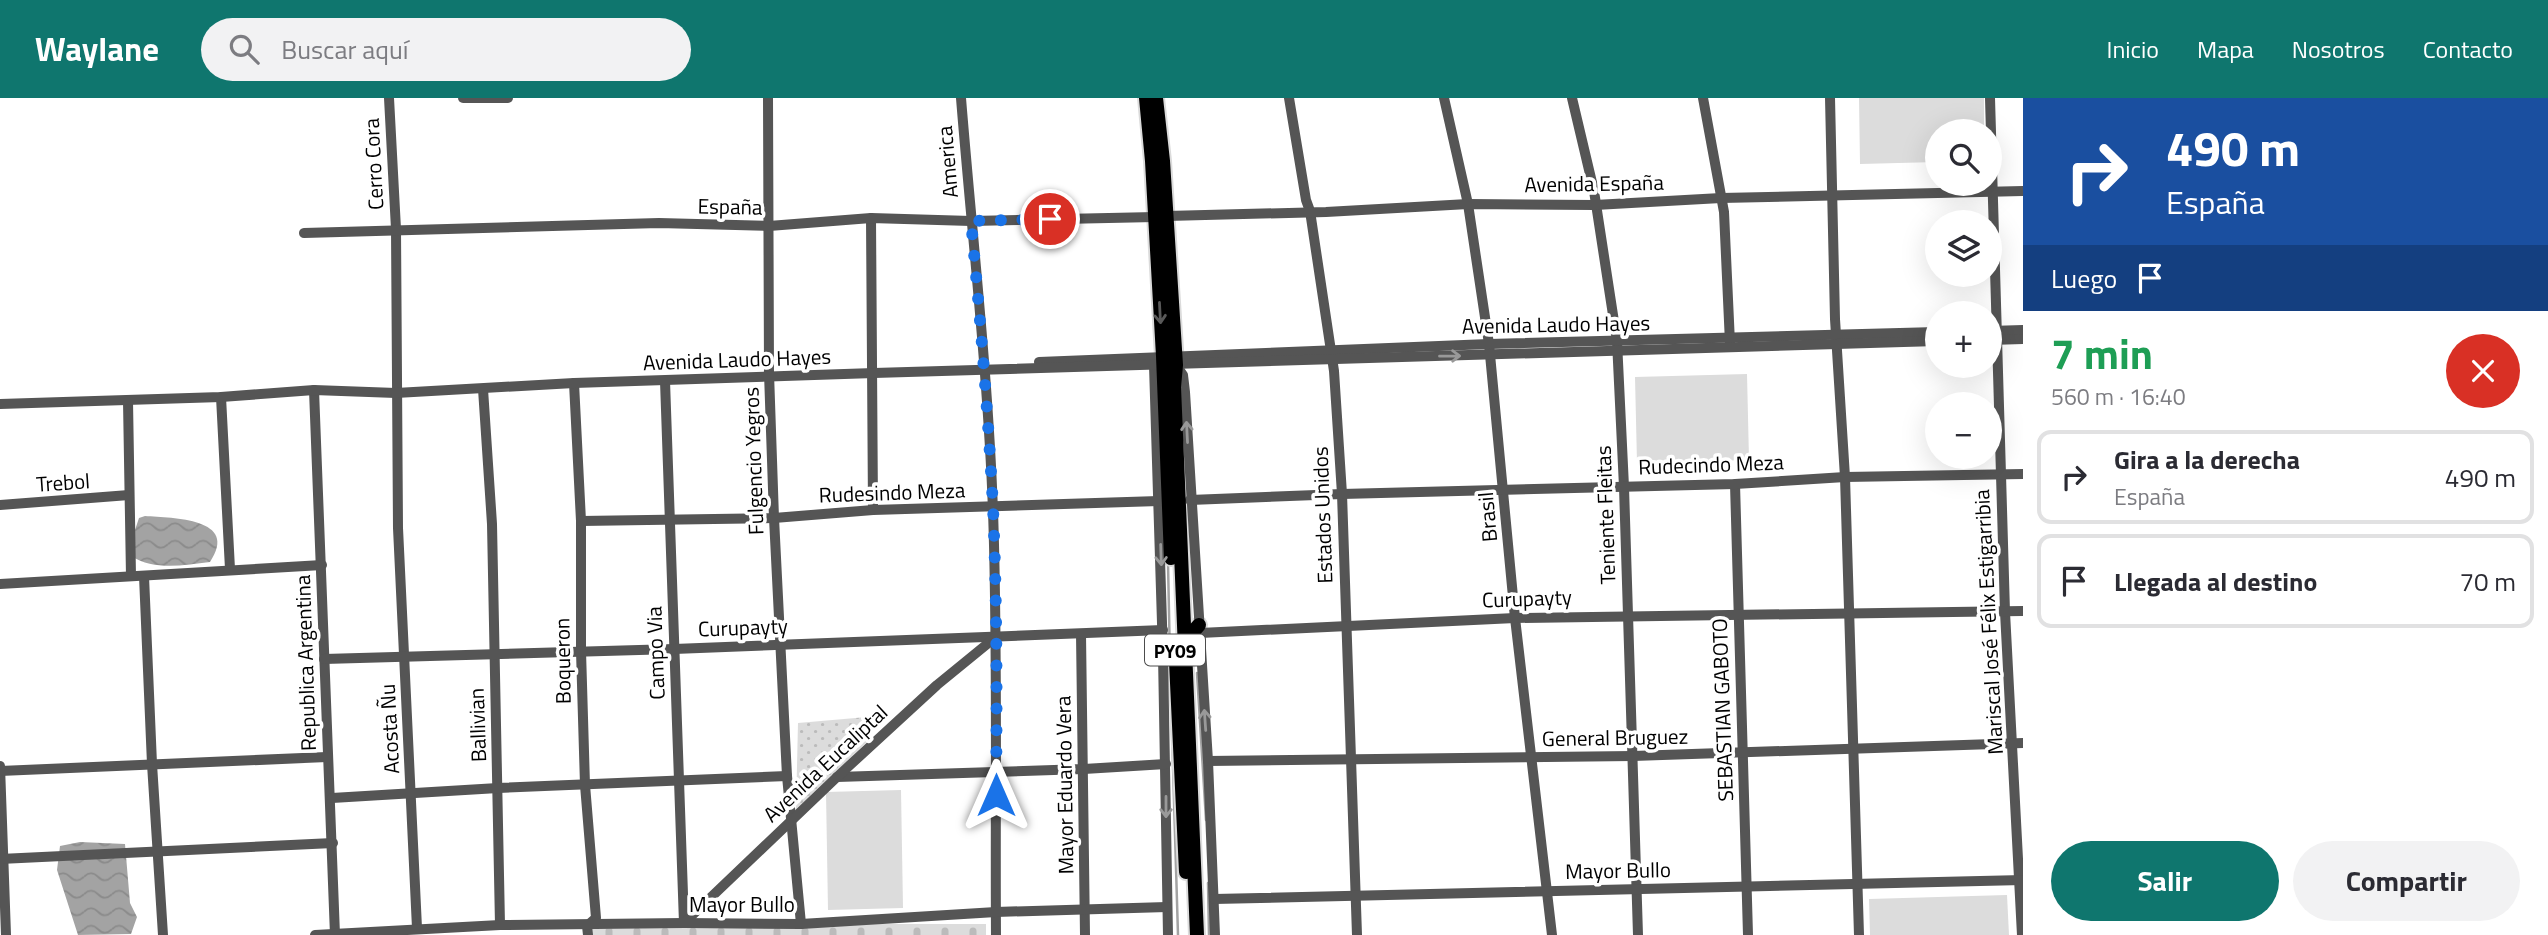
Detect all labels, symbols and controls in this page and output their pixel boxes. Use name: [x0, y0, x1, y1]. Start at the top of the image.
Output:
search box: [201, 18, 691, 81]
text: Waylane: [35, 24, 159, 74]
icon: search: [225, 30, 263, 68]
text: Buscar aquí: [281, 30, 408, 69]
text: Inicio: [2107, 31, 2159, 67]
text: Mapa: [2197, 31, 2254, 67]
text: Nosotros: [2292, 31, 2385, 67]
text: Contacto: [2423, 31, 2513, 67]
text: 490 m: [2166, 110, 2300, 185]
street label: Cerro Cora: [355, 117, 391, 211]
map controls: [1925, 119, 2002, 469]
button: search: [1925, 119, 2002, 196]
street label: America: [928, 124, 966, 199]
icon: right: [2051, 126, 2142, 217]
street label: Avenida España: [1524, 166, 1665, 200]
text: España: [2166, 178, 2265, 226]
street label: España: [697, 189, 763, 223]
pin: [1020, 189, 1080, 249]
icon: arrive: [1031, 200, 1069, 238]
button: layers: [1925, 210, 2002, 287]
text: Luego: [2051, 259, 2117, 298]
icon: arrive: [2131, 259, 2169, 297]
one-way arrow: [1154, 301, 1167, 324]
button: +: [1925, 301, 2002, 378]
street label: Avenida Laudo Hayes: [1462, 306, 1650, 342]
text: 7 min: [2051, 321, 2153, 385]
button: close: [2446, 334, 2520, 408]
street label: Avenida Laudo Hayes: [642, 340, 832, 378]
one-way arrow: [1438, 349, 1461, 363]
text: 560 m · 16:40: [2051, 379, 2186, 414]
street label: Fulgencio Yegros: [734, 387, 772, 535]
button: −: [1925, 392, 2002, 469]
one-way arrow: [1180, 421, 1193, 444]
text: Gira a la derecha: [2114, 440, 2300, 479]
street label: Teniente Fleitas: [1587, 445, 1623, 585]
street label: Rudecindo Meza: [1638, 445, 1785, 483]
street label: Estados Unidos: [1304, 446, 1340, 584]
icon: right: [2055, 458, 2093, 496]
text: 490 m: [2445, 458, 2516, 497]
street label: Trebol: [35, 464, 91, 500]
street label: Rudesindo Meza: [818, 473, 966, 511]
text: España: [2114, 479, 2185, 514]
street label: Mariscal José Félix Estigarribia: [1965, 488, 2011, 756]
street label: Brasil: [1469, 491, 1505, 543]
one-way arrow: [1154, 543, 1167, 566]
icon: arrive: [2055, 562, 2093, 600]
text: Llegada al destino: [2114, 562, 2317, 601]
text: 70 m: [2459, 562, 2516, 601]
street label: Republica Argentina: [286, 574, 324, 752]
street label: Curupayty: [1482, 580, 1572, 616]
street label: Campo Via: [637, 605, 673, 700]
street label: Curupayty: [698, 609, 788, 645]
street label: Boqueron: [545, 618, 579, 704]
street label: SEBASTIAN GABOTO: [1703, 618, 1741, 802]
road number: PY09: [1145, 635, 1205, 666]
street label: Acosta Ñu: [371, 683, 407, 775]
street label: Ballivian: [460, 687, 494, 763]
street label: Mayor Eduardo Vera: [1046, 695, 1082, 875]
street label: Avenida Eucaliptal: [755, 697, 895, 829]
one-way arrow: [1199, 709, 1212, 732]
street label: General Bruguez: [1542, 720, 1688, 754]
position arrow: [959, 758, 1033, 832]
one-way arrow: [1159, 795, 1173, 818]
button: Salir: [2051, 841, 2279, 921]
button: Compartir: [2293, 841, 2520, 921]
street label: Mayor Bullo: [1565, 853, 1671, 887]
street label: Mayor Bullo: [689, 888, 795, 920]

